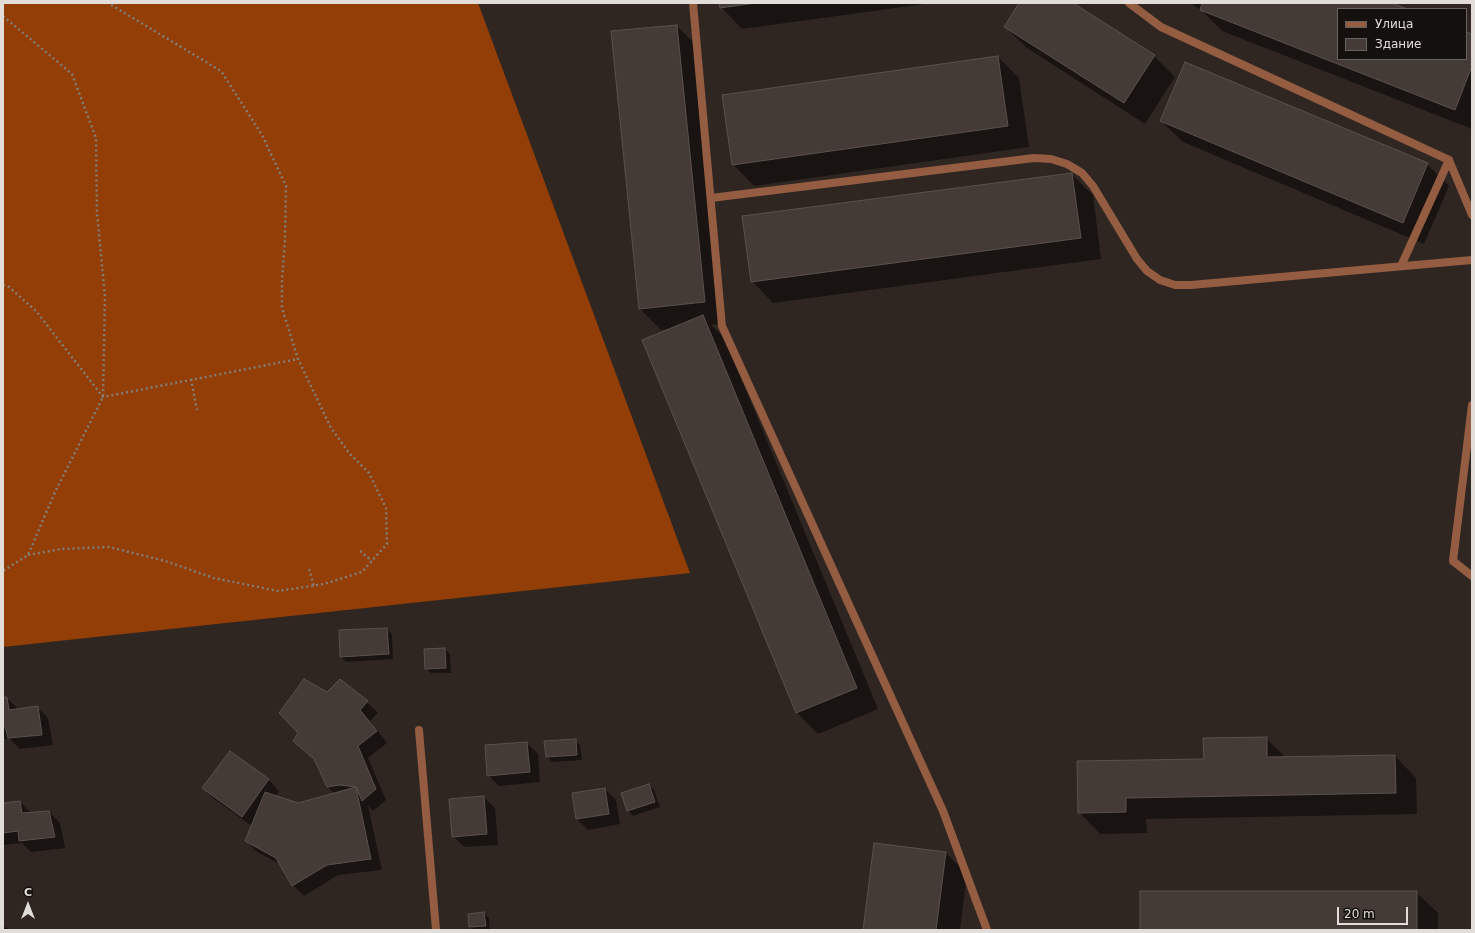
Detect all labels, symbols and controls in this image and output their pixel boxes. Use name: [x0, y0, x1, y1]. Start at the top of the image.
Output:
legend: [1337, 8, 1467, 60]
text: Улица: [1375, 17, 1413, 31]
text: Здание: [1375, 37, 1421, 51]
north arrow: [8, 885, 48, 925]
text: С: [24, 886, 32, 899]
scale bar: [1339, 899, 1410, 925]
text: 20 m: [1344, 907, 1375, 921]

